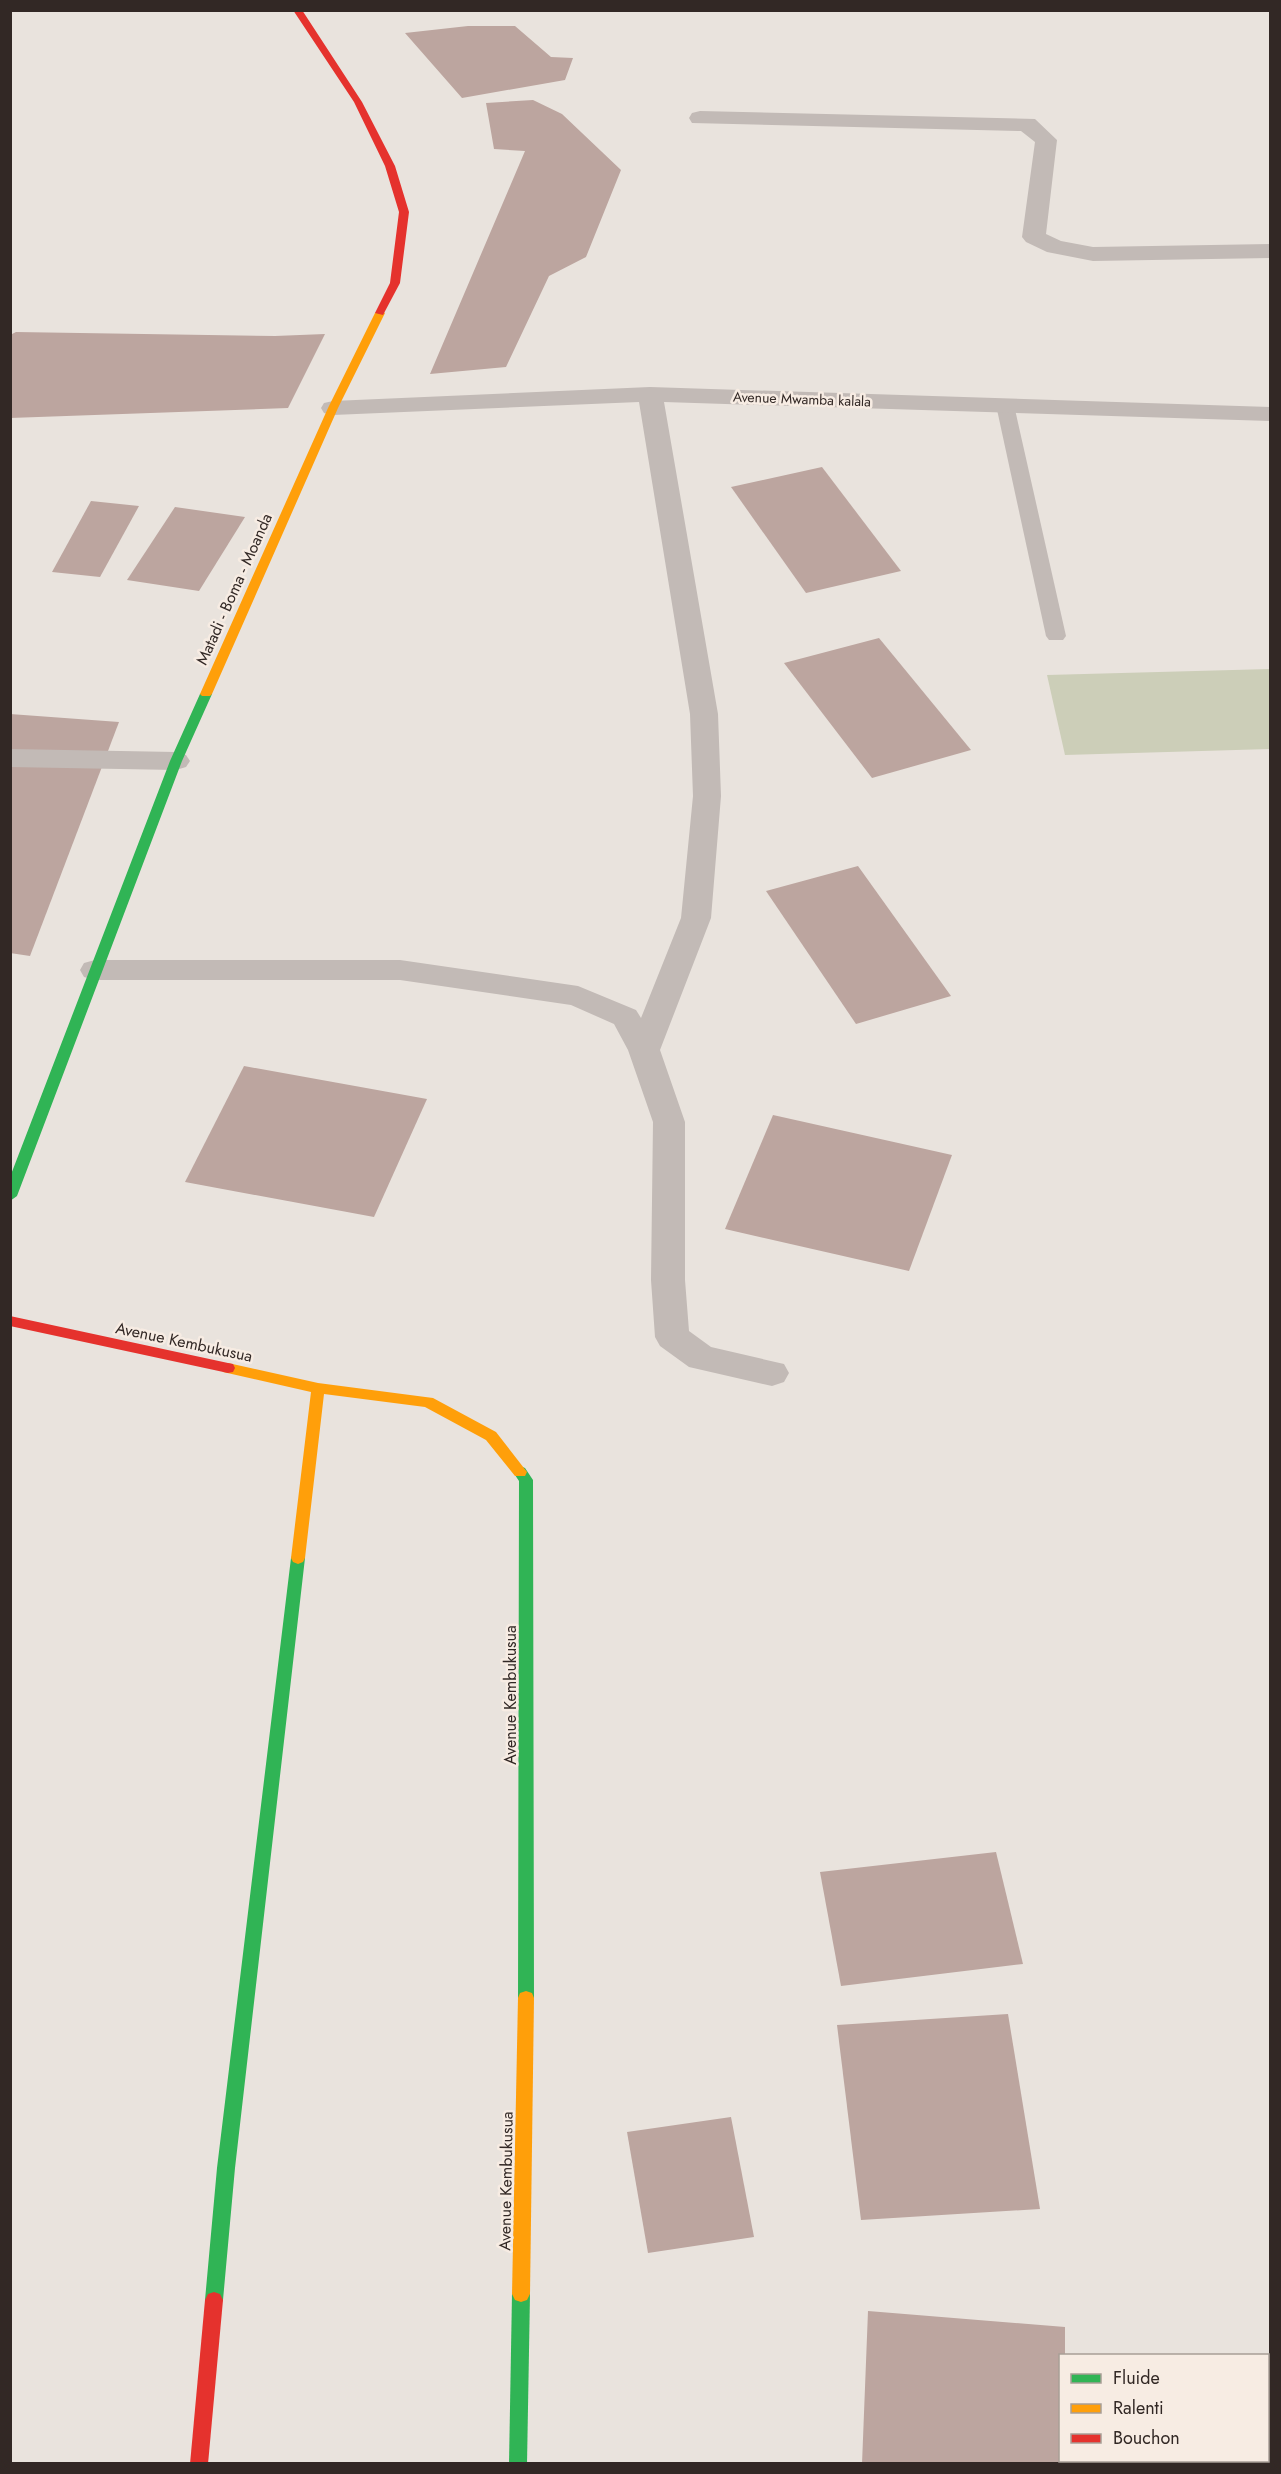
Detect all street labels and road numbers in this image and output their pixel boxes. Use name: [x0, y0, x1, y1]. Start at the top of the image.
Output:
street label: Avenue Mwamba kalala: [733, 387, 871, 411]
street label: Matadi - Boma - Moanda: [190, 509, 278, 669]
street label: Avenue Kembukusua: [113, 1316, 255, 1368]
street label: Avenue Kembukusua: [499, 1625, 522, 1765]
street label: Avenue Kembukusua: [493, 2111, 519, 2251]

